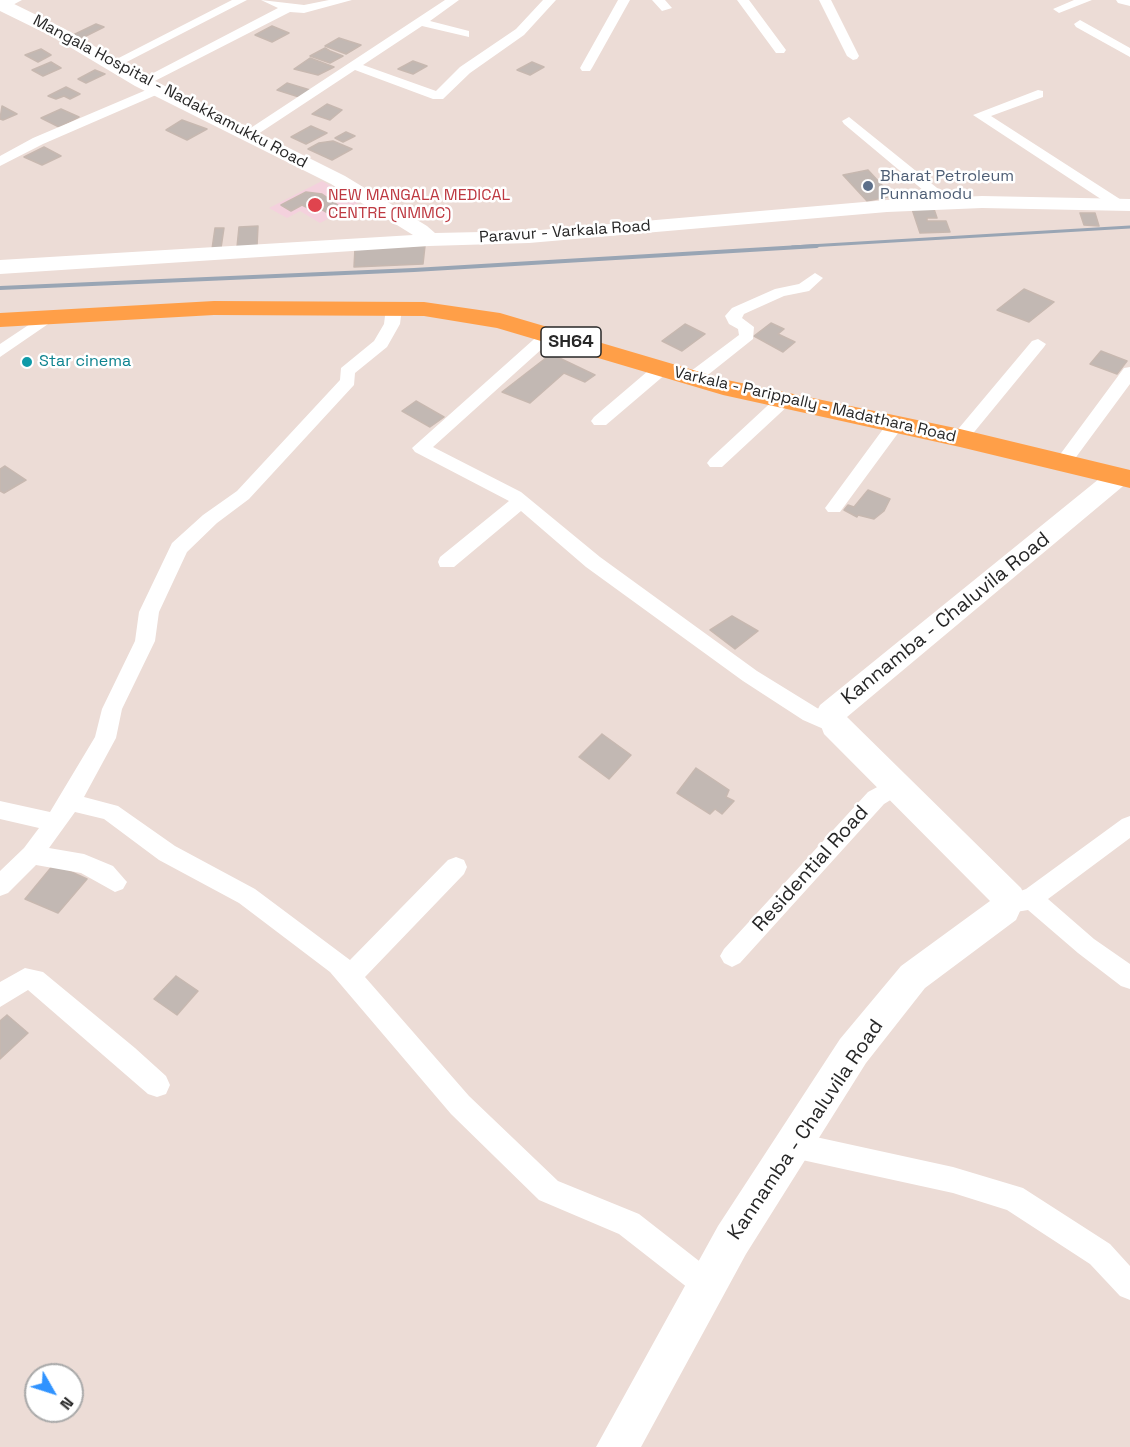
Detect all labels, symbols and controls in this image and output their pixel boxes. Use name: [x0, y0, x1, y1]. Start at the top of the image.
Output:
street label: Mangala Hospital - Nadakkamukku Road: [30, 11, 310, 173]
place label: Bharat Petroleum Punnamodu: [880, 167, 1014, 205]
marker: Bharat Petroleum Punnamodu: [861, 179, 875, 193]
place label: NEW MANGALA MEDICAL CENTRE (NMMC): [328, 186, 510, 224]
marker: NEW MANGALA MEDICAL CENTRE (NMMC): [306, 196, 324, 214]
street label: Paravur - Varkala Road: [479, 216, 651, 248]
road number: SH64: [541, 327, 601, 357]
place label: Star cinema: [39, 352, 131, 372]
marker: Star cinema: [20, 355, 34, 369]
street label: Varkala - Parippally - Madathara Road: [672, 363, 958, 447]
street label: Kannamba - Chaluvila Road: [837, 528, 1055, 710]
street label: Residential Road: [748, 801, 874, 937]
street label: Kannamba - Chaluvila Road: [723, 1015, 889, 1245]
north arrow: [24, 1363, 84, 1423]
text: N: [55, 1393, 78, 1414]

